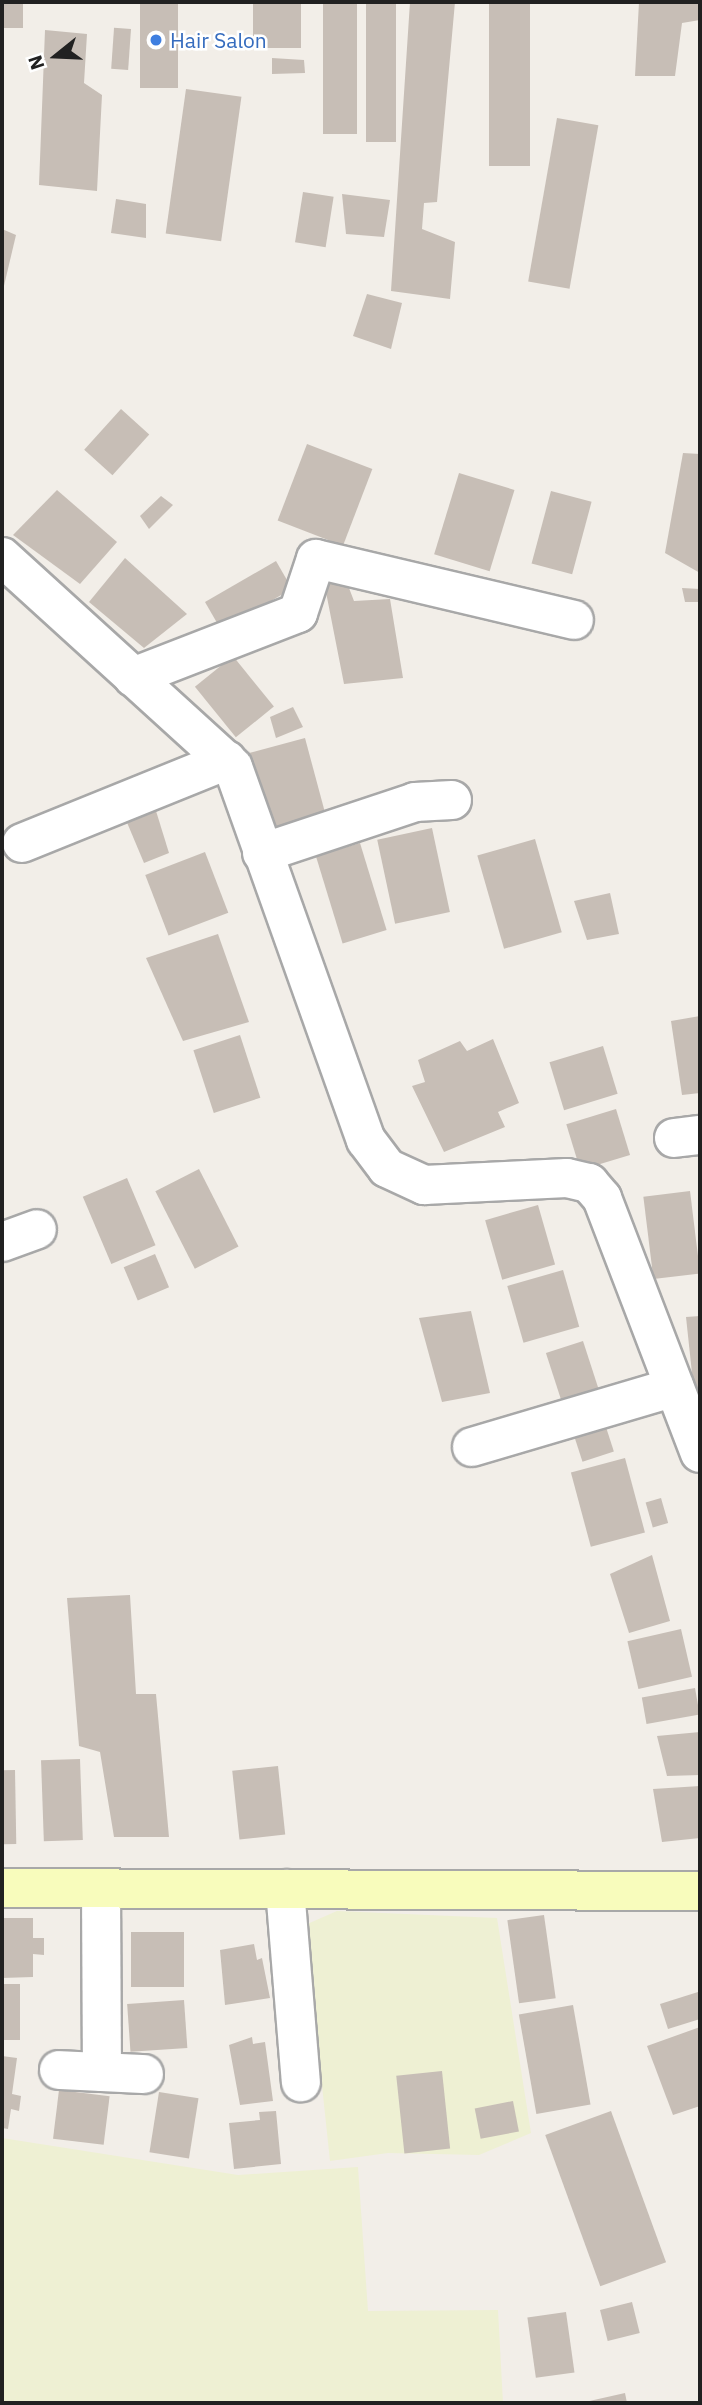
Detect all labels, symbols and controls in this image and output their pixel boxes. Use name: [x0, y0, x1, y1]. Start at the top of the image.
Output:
north arrow: [21, 21, 91, 91]
place label: Hair Salon: [170, 27, 267, 53]
marker: Hair Salon: [148, 32, 164, 48]
text: N: [22, 52, 50, 73]

